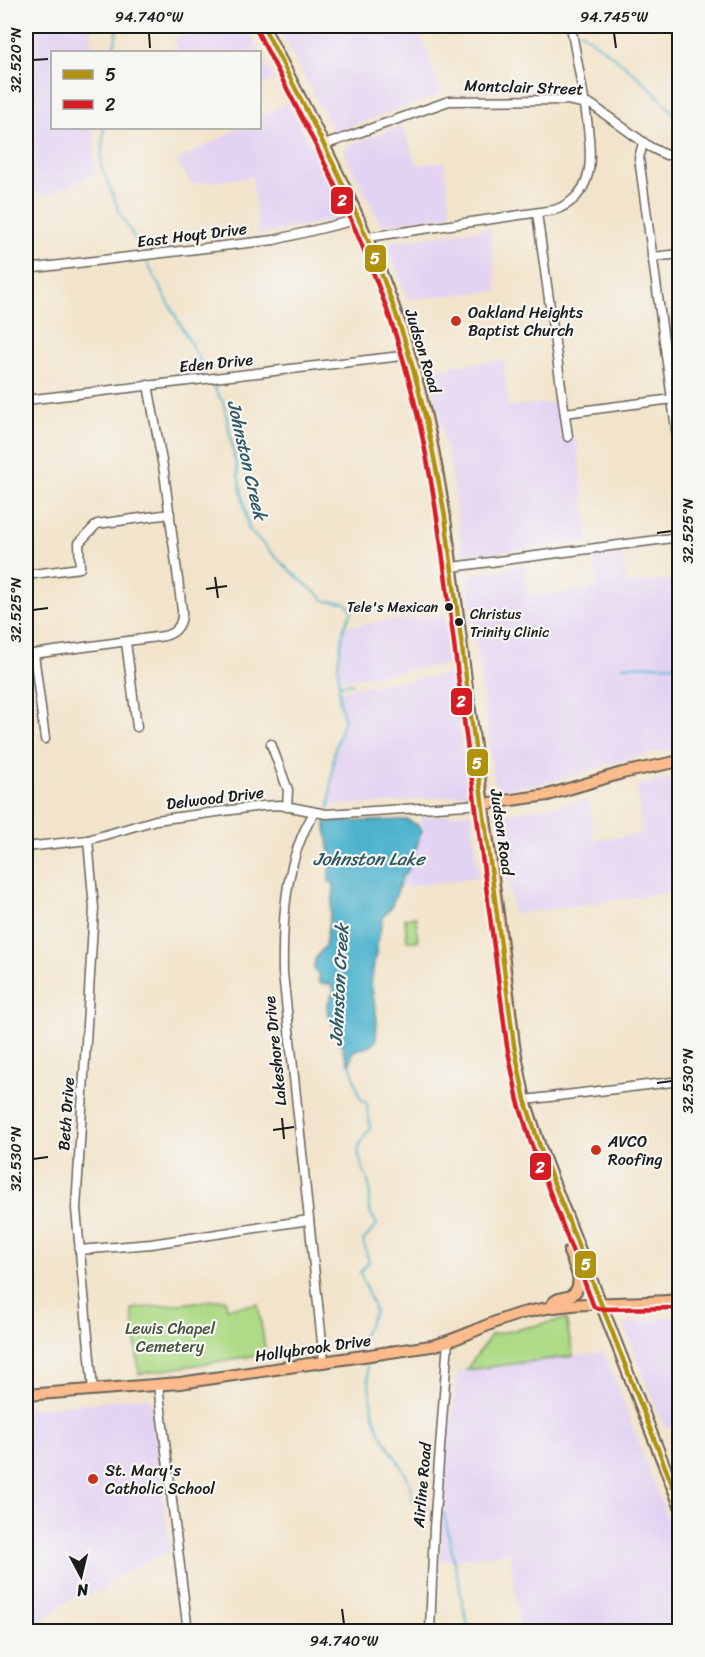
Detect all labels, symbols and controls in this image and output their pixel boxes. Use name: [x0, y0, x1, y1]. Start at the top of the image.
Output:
text: 94.740°W: [115, 4, 184, 30]
text: 94.745°W: [580, 4, 649, 30]
text: 32.520°N: [3, 27, 29, 93]
legend: [51, 51, 261, 129]
text: 5: [105, 59, 116, 91]
street label: Montclair Street: [464, 70, 584, 104]
text: 2: [105, 89, 115, 121]
line badge: 2: [330, 186, 354, 215]
text: 2: [336, 186, 347, 215]
street label: East Hoyt Drive: [135, 214, 249, 256]
line badge: 5: [364, 244, 387, 273]
text: 5: [370, 244, 380, 273]
place label: Oakland Heights Baptist Church: [468, 298, 584, 345]
street label: Judson Road: [396, 304, 450, 398]
marker: Oakland Heights Baptist Church: [449, 314, 463, 328]
street label: Eden Drive: [178, 345, 255, 381]
water label: Johnston Creek: [218, 397, 277, 525]
text: 32.525°N: [675, 498, 701, 564]
text: 32.525°N: [3, 577, 29, 643]
place label: Tele's Mexican: [347, 595, 438, 620]
marker: Tele's Mexican: [443, 601, 455, 613]
place label: Christus Trinity Clinic: [470, 602, 549, 645]
marker: Christus Trinity Clinic: [453, 616, 465, 628]
line badge: 2: [450, 687, 473, 716]
text: 2: [455, 687, 466, 716]
line badge: 5: [466, 748, 489, 777]
text: 5: [472, 749, 482, 778]
street label: Delwood Drive: [164, 778, 266, 818]
street label: Judson Road: [481, 786, 523, 879]
water label: Johnston Lake: [313, 843, 427, 875]
water label: Johnston Creek: [320, 921, 358, 1047]
street label: Lakeshore Drive: [255, 994, 295, 1107]
text: 32.530°N: [675, 1048, 701, 1114]
street label: Beth Drive: [49, 1076, 83, 1152]
text: 32.530°N: [3, 1126, 29, 1192]
place label: AVCO Roofing: [607, 1127, 663, 1174]
marker: AVCO Roofing: [589, 1143, 603, 1157]
line badge: 2: [529, 1152, 552, 1181]
text: 2: [534, 1153, 545, 1182]
line badge: 5: [574, 1250, 597, 1279]
text: 5: [581, 1250, 591, 1279]
park label: Lewis Chapel Cemetery: [125, 1314, 216, 1361]
street label: Hollybrook Drive: [253, 1325, 373, 1371]
street label: Airline Road: [404, 1440, 440, 1530]
place label: St. Mary's Catholic School: [105, 1456, 215, 1503]
marker: St. Mary's Catholic School: [86, 1472, 100, 1486]
north arrow: [51, 1546, 111, 1606]
text: N: [75, 1575, 91, 1606]
text: 94.740°W: [310, 1628, 379, 1654]

